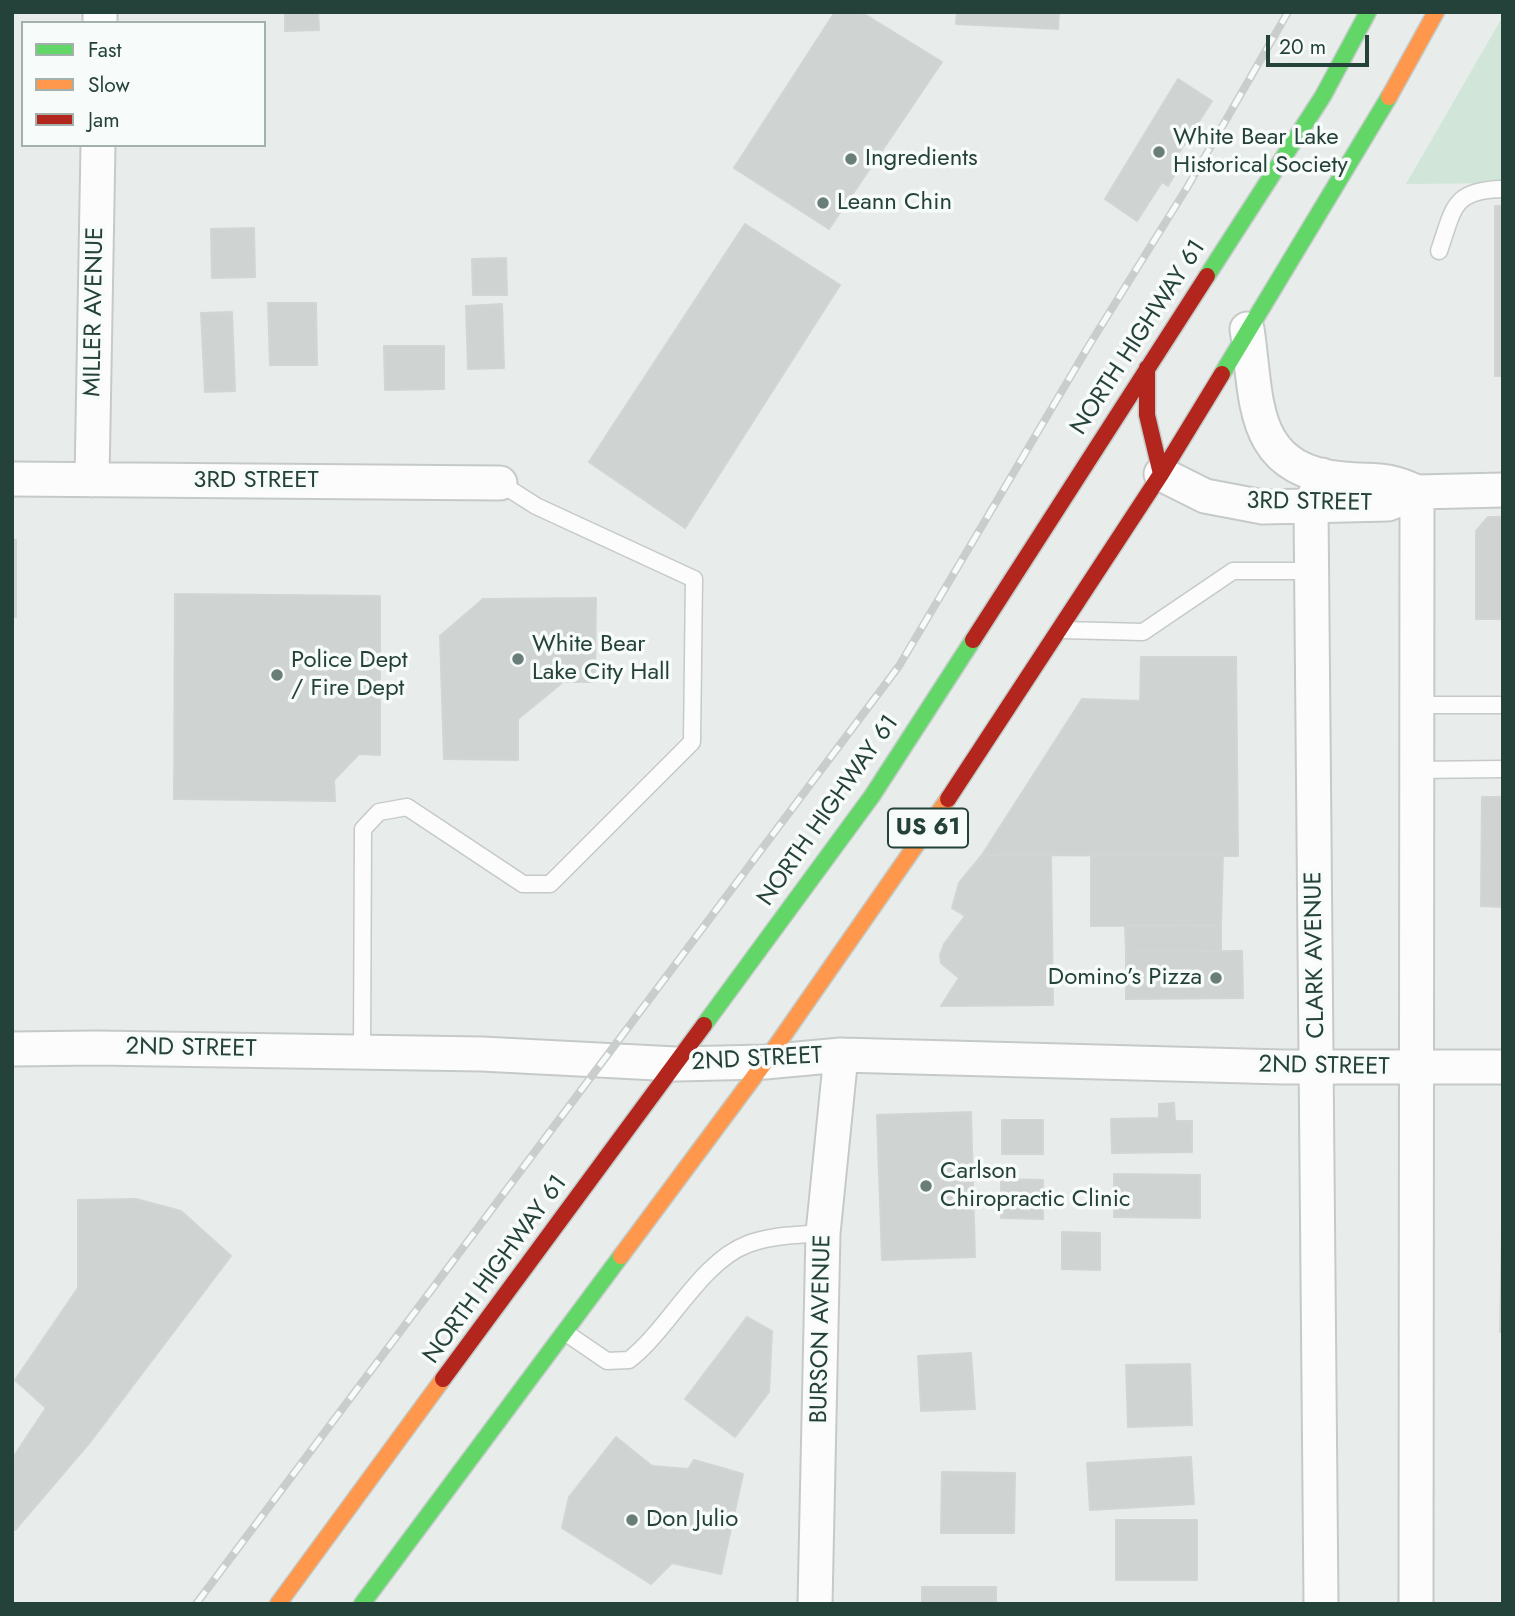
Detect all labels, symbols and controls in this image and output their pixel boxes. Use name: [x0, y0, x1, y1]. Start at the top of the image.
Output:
legend: [21, 21, 266, 147]
scale bar: [1270, 21, 1373, 65]
text: 20 m: [1279, 32, 1326, 62]
text: Fast: [88, 35, 121, 65]
text: Slow: [88, 70, 130, 100]
text: Jam: [88, 105, 120, 135]
place label: White Bear Lake Historical Society: [1173, 124, 1348, 180]
marker: White Bear Lake Historical Society: [1151, 144, 1167, 160]
place label: Ingredients: [865, 145, 978, 173]
marker: Ingredients: [843, 151, 859, 167]
place label: Leann Chin: [837, 189, 952, 217]
marker: Leann Chin: [815, 195, 831, 211]
street label: MILLER AVENUE: [79, 227, 111, 397]
street label: NORTH HIGHWAY 61: [1065, 235, 1213, 441]
street label: 3RD STREET: [193, 467, 319, 495]
street label: 3RD STREET: [1246, 488, 1372, 518]
place label: White Bear Lake City Hall: [532, 631, 670, 687]
place label: Police Dept / Fire Dept: [291, 647, 407, 703]
marker: White Bear Lake City Hall: [510, 651, 526, 667]
marker: Police Dept / Fire Dept: [269, 667, 285, 683]
street label: NORTH HIGHWAY 61: [752, 710, 906, 912]
road number: US 61: [888, 808, 968, 848]
street label: CLARK AVENUE: [1300, 871, 1332, 1039]
place label: Domino’s Pizza: [1048, 964, 1202, 992]
marker: Domino’s Pizza: [1208, 970, 1224, 986]
street label: 2ND STREET: [125, 1033, 257, 1065]
street label: 2ND STREET: [691, 1042, 823, 1078]
street label: 2ND STREET: [1258, 1051, 1390, 1083]
place label: Carlson Chiropractic Clinic: [940, 1158, 1130, 1214]
street label: NORTH HIGHWAY 61: [418, 1170, 574, 1370]
marker: Carlson Chiropractic Clinic: [918, 1178, 934, 1194]
street label: BURSON AVENUE: [806, 1234, 838, 1424]
place label: Don Julio: [646, 1506, 738, 1534]
marker: Don Julio: [624, 1512, 640, 1528]

